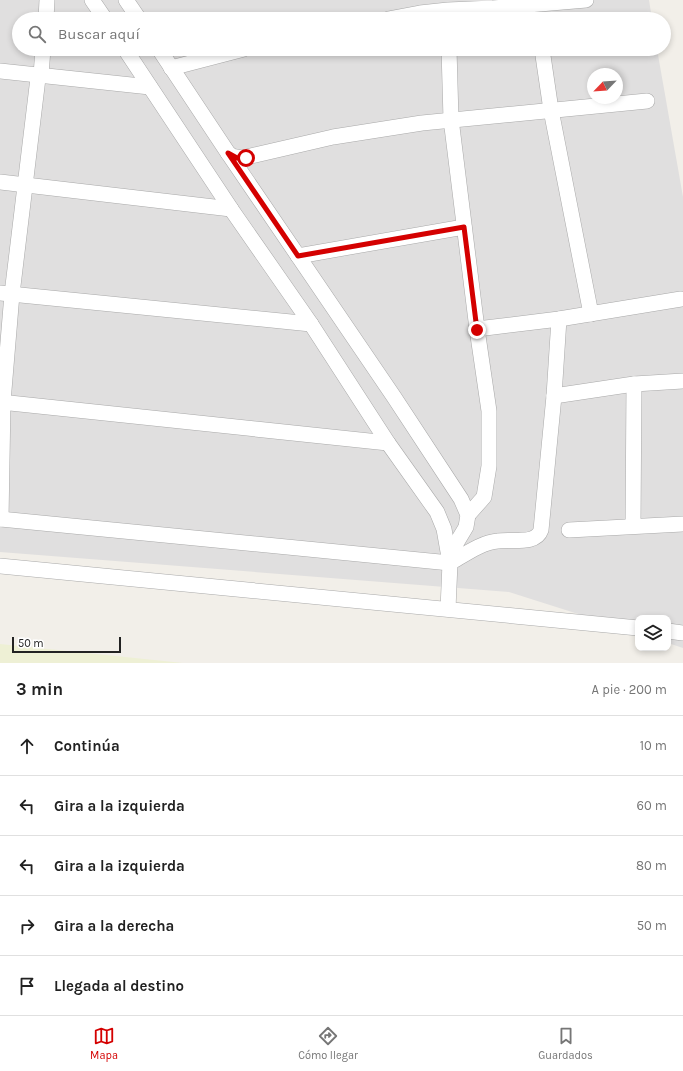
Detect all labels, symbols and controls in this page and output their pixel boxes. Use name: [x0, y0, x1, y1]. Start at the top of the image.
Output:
search box: [12, 12, 671, 56]
icon: search: [26, 23, 48, 45]
text: Buscar aquí: [58, 25, 140, 43]
north arrow: [587, 68, 623, 104]
route start: [237, 149, 255, 167]
route end: [468, 321, 486, 339]
map controls: [635, 615, 671, 651]
button: layers: [635, 615, 671, 651]
scale bar: [12, 635, 121, 654]
text: 50 m: [18, 637, 44, 650]
text: 3 min: [16, 679, 63, 699]
text: A pie · 200 m: [592, 682, 667, 697]
icon: ahead: [16, 735, 38, 757]
text: Continúa: [54, 737, 120, 755]
text: 10 m: [640, 738, 667, 753]
icon: left: [16, 795, 38, 817]
text: Gira a la izquierda: [54, 797, 185, 815]
text: 60 m: [637, 798, 667, 813]
icon: left: [16, 855, 38, 877]
text: Gira a la izquierda: [54, 857, 185, 875]
text: 80 m: [636, 858, 667, 873]
icon: right: [16, 915, 38, 937]
text: Gira a la derecha: [54, 917, 174, 935]
text: 50 m: [637, 918, 667, 933]
icon: arrive: [16, 975, 38, 997]
text: Llegada al destino: [54, 977, 184, 995]
tab: Mapa: [90, 1025, 118, 1062]
tab: Cómo llegar: [298, 1025, 358, 1062]
tab: Guardados: [538, 1025, 593, 1062]

